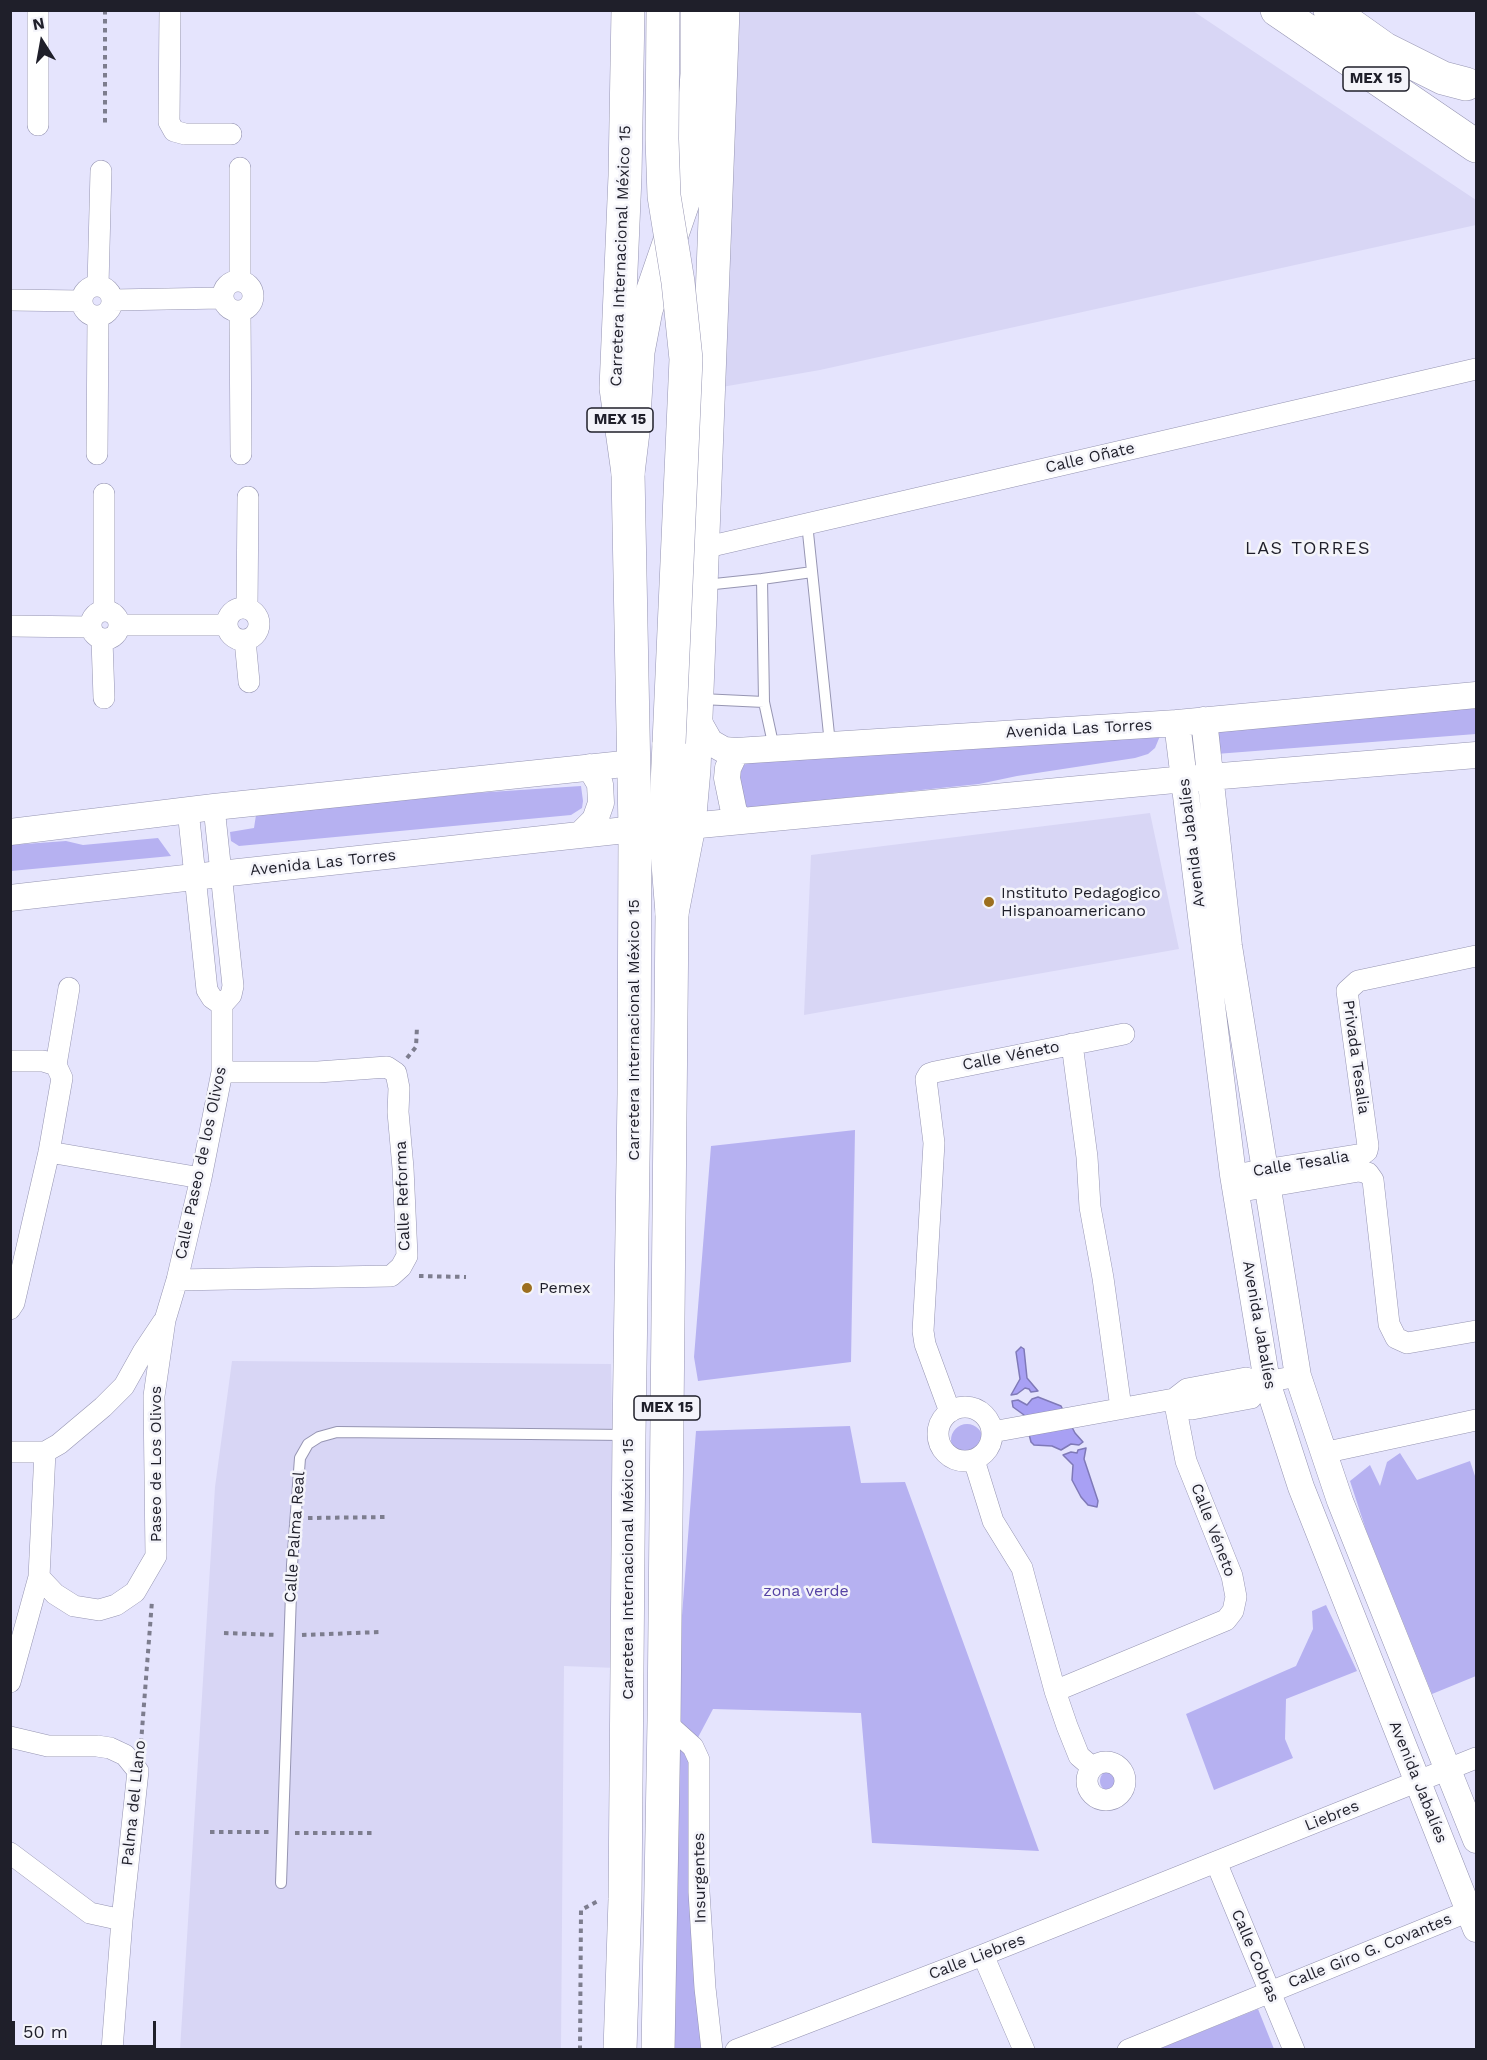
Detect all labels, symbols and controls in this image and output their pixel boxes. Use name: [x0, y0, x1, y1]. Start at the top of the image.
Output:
north arrow: [12, 12, 72, 72]
text: N: [31, 13, 46, 34]
road number: MEX 15: [1343, 67, 1409, 91]
street label: Carretera Internacional México 15: [607, 125, 635, 387]
road number: MEX 15: [587, 408, 653, 432]
street label: Calle Oñate: [1044, 438, 1136, 478]
district label: LAS TORRES: [1245, 538, 1371, 560]
street label: Avenida Las Torres: [1005, 716, 1153, 742]
street label: Avenida Jabalíes: [1175, 777, 1209, 909]
street label: Avenida Las Torres: [249, 846, 397, 880]
place label: Instituto Pedagogico Hispanoamericano: [1001, 883, 1161, 921]
marker: Instituto Pedagogico Hispanoamericano: [982, 895, 996, 909]
street label: Carretera Internacional México 15: [624, 899, 644, 1161]
street label: Privada Tesalia: [1338, 999, 1374, 1115]
street label: Calle Véneto: [961, 1037, 1061, 1075]
street label: Calle Paseo de los Olivos: [171, 1065, 231, 1261]
street label: Calle Reforma: [391, 1140, 415, 1252]
street label: Calle Tesalia: [1251, 1147, 1351, 1181]
street label: Avenida Jabalíes: [1238, 1259, 1280, 1391]
place label: Pemex: [539, 1278, 591, 1298]
marker: Pemex: [520, 1281, 534, 1295]
street label: Paseo de Los Olivos: [146, 1386, 166, 1542]
road number: MEX 15: [634, 1396, 700, 1420]
street label: Carretera Internacional México 15: [618, 1438, 638, 1700]
street label: Calle Palma Real: [281, 1471, 309, 1603]
street label: Calle Véneto: [1186, 1481, 1240, 1579]
park label: zona verde: [763, 1581, 849, 1601]
street label: Avenida Jabalíes: [1385, 1718, 1451, 1846]
street label: Palma del Llano: [118, 1739, 150, 1867]
street label: Liebres: [1302, 1796, 1362, 1836]
street label: Insurgentes: [690, 1832, 710, 1924]
street label: Calle Cobras: [1227, 1907, 1283, 2005]
street label: Calle Giro G. Covantes: [1285, 1909, 1455, 1993]
street label: Calle Liebres: [926, 1930, 1028, 1984]
scale bar: [15, 2009, 159, 2047]
text: 50 m: [23, 2021, 68, 2042]

